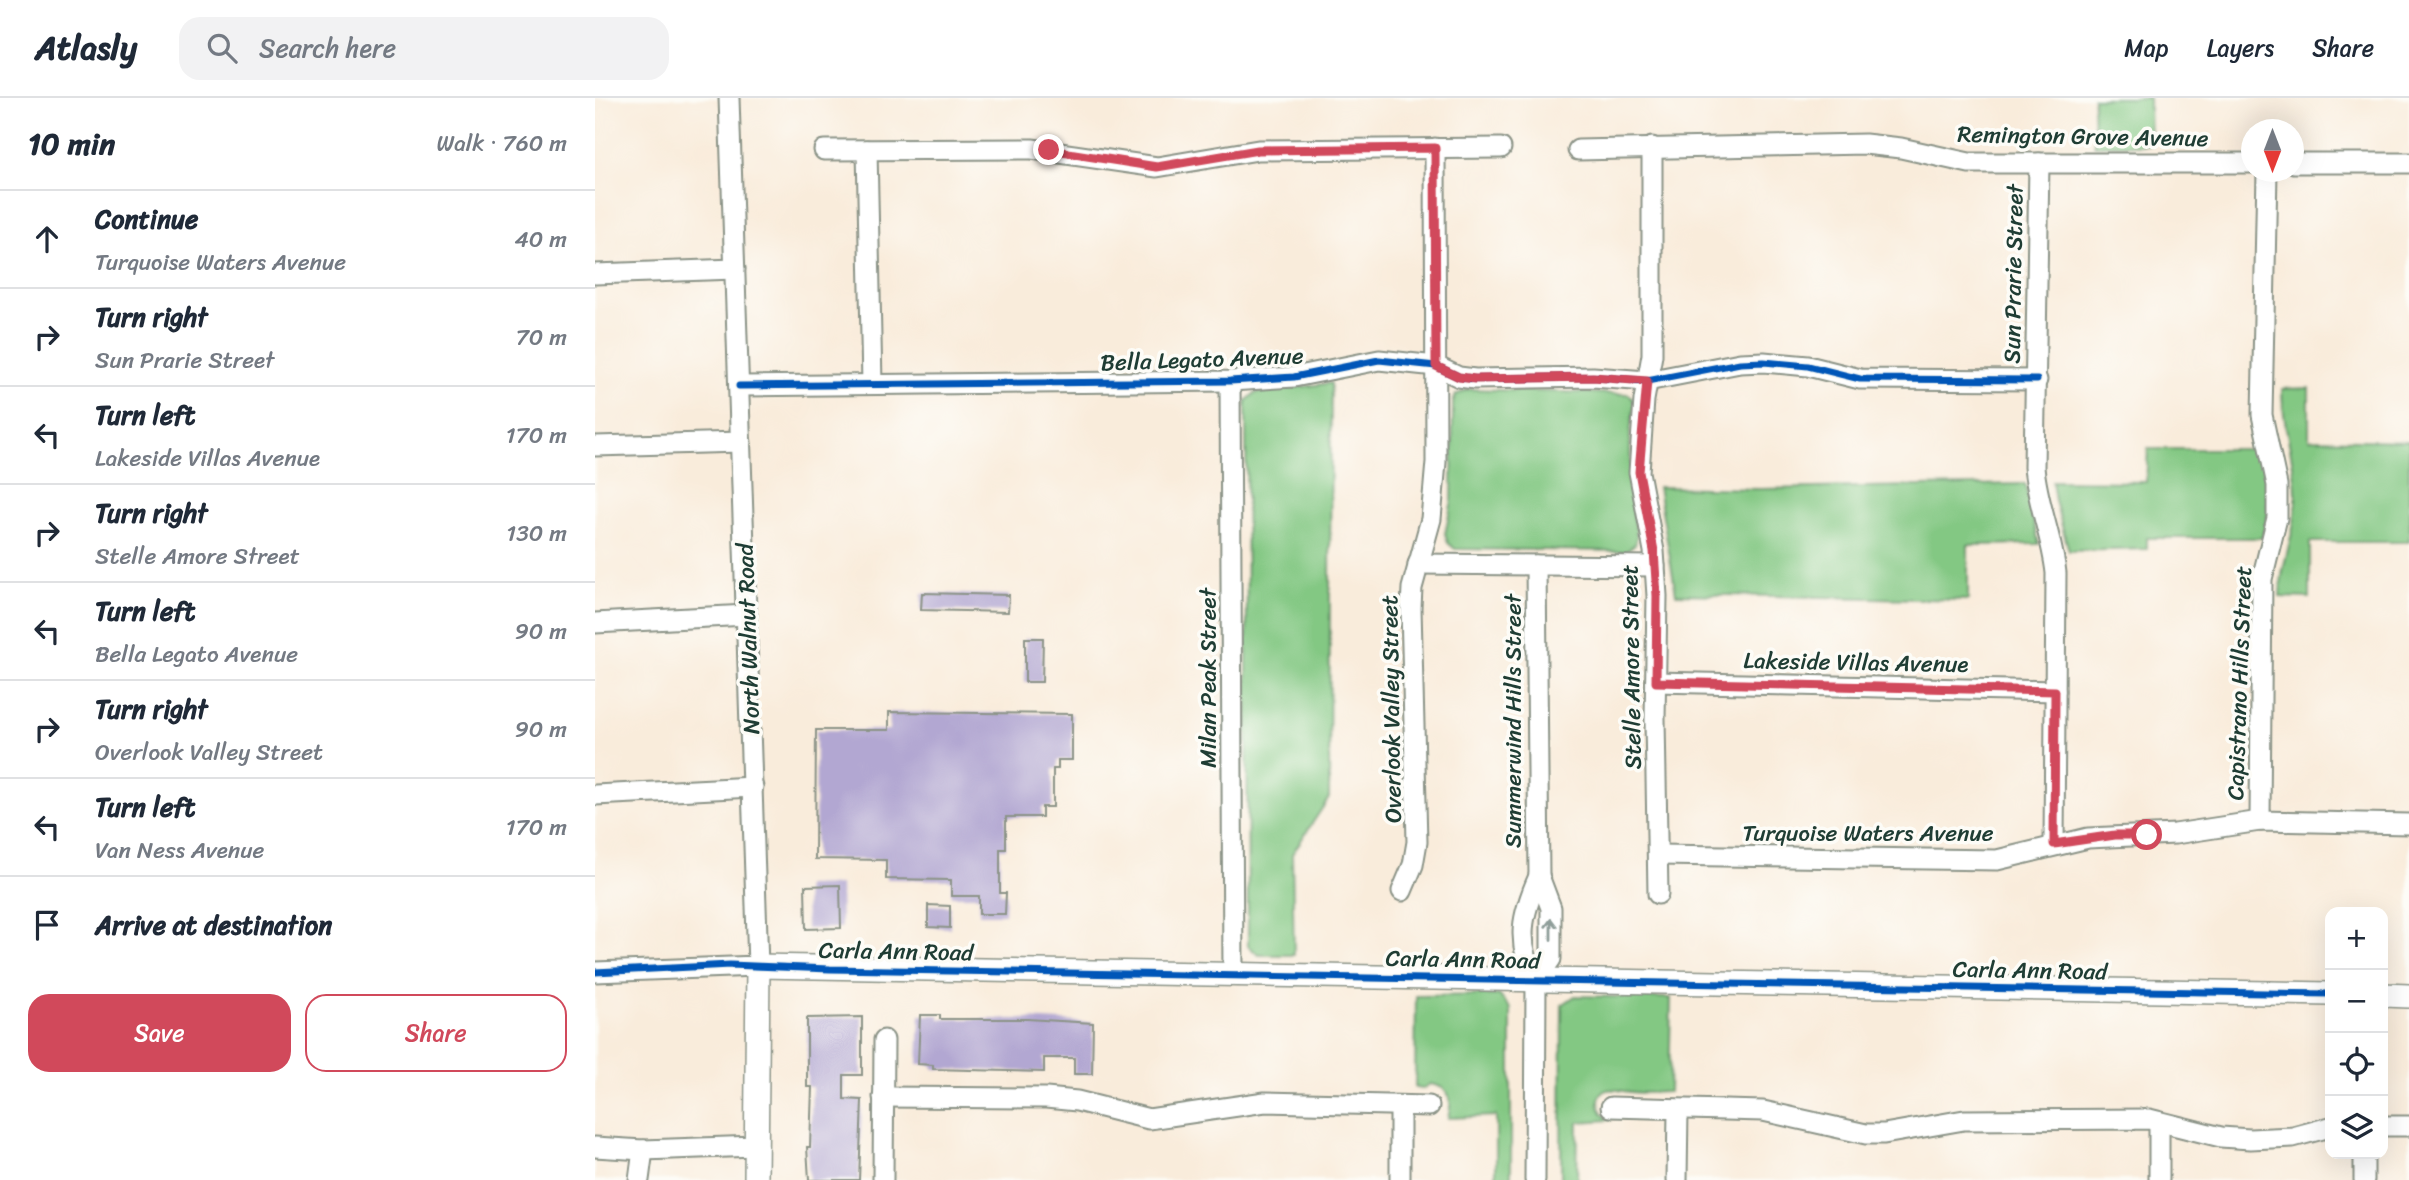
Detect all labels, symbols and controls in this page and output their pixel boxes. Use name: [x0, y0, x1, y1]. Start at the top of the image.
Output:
search box: [179, 17, 669, 80]
text: Atlasly: [35, 19, 137, 77]
text: Search here: [259, 25, 396, 71]
text: Map: [2124, 27, 2169, 69]
text: Layers: [2207, 27, 2274, 69]
text: Share: [2312, 27, 2374, 69]
icon: search: [203, 29, 241, 67]
street label: Remington Grove Avenue: [1957, 114, 2209, 159]
text: 10 min: [28, 117, 115, 171]
north arrow: [2241, 119, 2304, 182]
text: Walk · 760 m: [436, 123, 567, 164]
route end: [1033, 134, 1064, 165]
street label: Sun Prarie Street: [1991, 182, 2036, 364]
text: Continue: [95, 196, 198, 242]
text: 40 m: [514, 219, 567, 260]
icon: ahead: [28, 220, 66, 258]
text: Turquoise Waters Avenue: [95, 242, 346, 283]
text: Turn right: [95, 294, 208, 340]
text: 70 m: [516, 317, 567, 358]
icon: right: [28, 318, 66, 356]
street label: Bella Legato Avenue: [1100, 335, 1304, 384]
text: Sun Prarie Street: [95, 340, 274, 381]
text: Turn left: [95, 392, 195, 438]
text: 170 m: [506, 415, 567, 456]
icon: left: [28, 416, 66, 454]
text: Lakeside Villas Avenue: [95, 438, 320, 479]
text: Turn right: [95, 490, 208, 536]
text: 130 m: [506, 513, 567, 554]
icon: right: [28, 514, 66, 552]
text: Stelle Amore Street: [95, 536, 300, 577]
street label: North Walnut Road: [725, 541, 772, 735]
street label: Stelle Amore Street: [1609, 564, 1654, 770]
street label: Capistrano Hills Street: [2215, 565, 2264, 801]
street label: Milan Peak Street: [1188, 586, 1229, 768]
text: Turn left: [95, 588, 195, 634]
street label: Summerwind Hills Street: [1493, 592, 1534, 848]
street label: Overlook Valley Street: [1369, 595, 1414, 823]
text: 90 m: [515, 611, 567, 652]
icon: left: [28, 612, 66, 650]
text: Bella Legato Avenue: [95, 634, 298, 675]
street label: Lakeside Villas Avenue: [1743, 640, 1969, 685]
text: Turn right: [95, 686, 208, 732]
text: 90 m: [515, 709, 567, 750]
icon: right: [28, 710, 66, 748]
text: Overlook Valley Street: [95, 732, 323, 773]
text: Turn left: [95, 784, 195, 830]
text: 170 m: [506, 807, 567, 848]
icon: left: [28, 808, 66, 846]
street label: Turquoise Waters Avenue: [1742, 813, 1994, 854]
route start: [2131, 819, 2162, 850]
text: Van Ness Avenue: [95, 830, 264, 871]
text: Arrive at destination: [95, 902, 332, 948]
icon: arrive: [28, 906, 66, 944]
map controls: [2325, 907, 2388, 1159]
button: +: [2325, 907, 2388, 970]
one-way arrow: [1544, 918, 1558, 941]
street label: Carla Ann Road: [818, 930, 976, 973]
street label: Carla Ann Road: [1385, 938, 1543, 981]
street label: Carla Ann Road: [1952, 949, 2110, 992]
button: −: [2325, 970, 2388, 1033]
button: Save: [28, 994, 291, 1072]
button: Share: [305, 994, 567, 1072]
button: locate: [2325, 1033, 2388, 1096]
button: layers: [2325, 1096, 2388, 1159]

